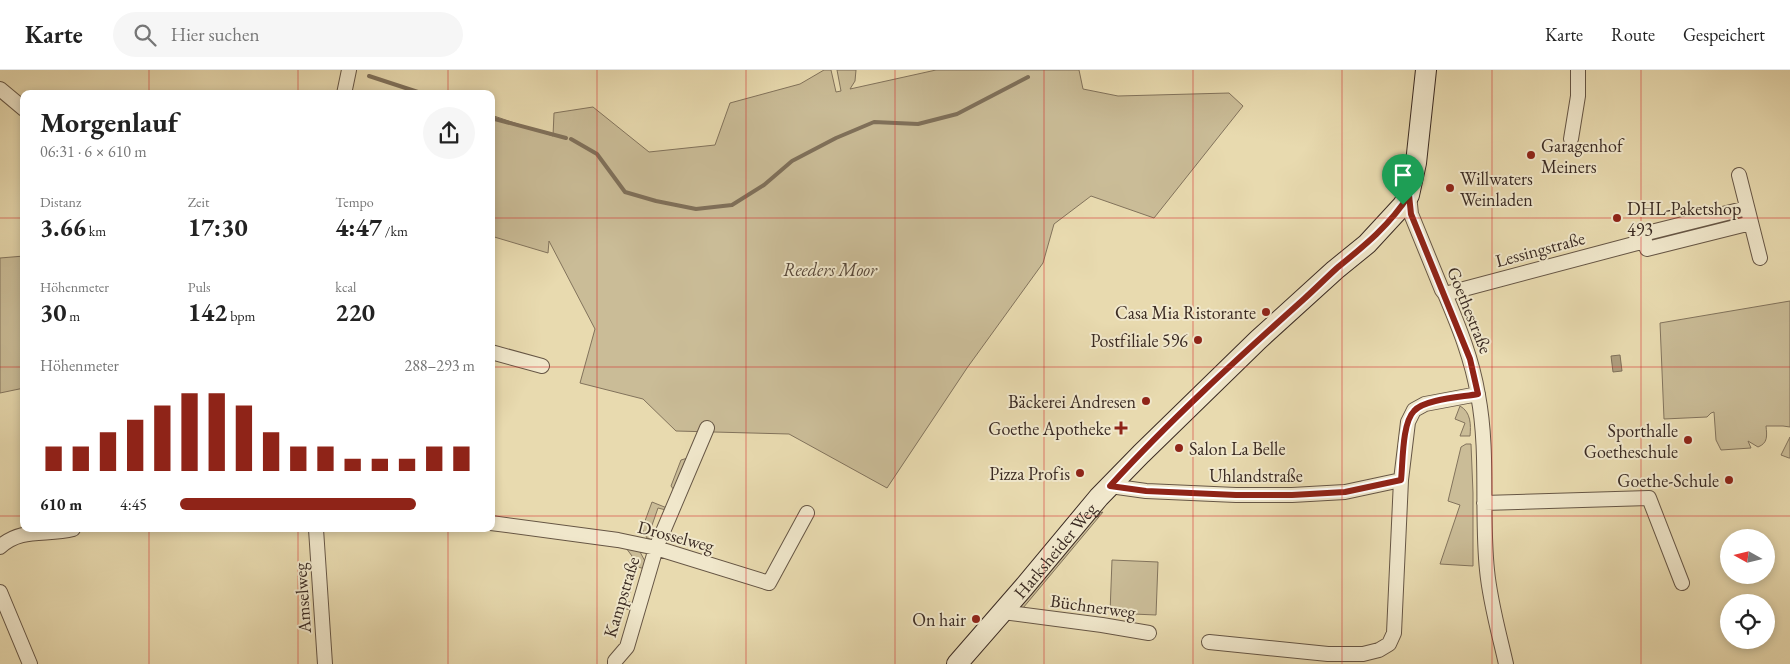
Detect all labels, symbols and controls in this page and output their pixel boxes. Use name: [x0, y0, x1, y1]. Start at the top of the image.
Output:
search box: [113, 12, 463, 57]
text: Karte: [25, 19, 83, 50]
icon: search: [131, 21, 159, 49]
text: Hier suchen: [171, 22, 260, 47]
text: Karte: [1545, 23, 1583, 46]
text: Route: [1611, 23, 1655, 46]
text: Gespeichert: [1683, 23, 1765, 46]
text: Morgenlauf: [40, 104, 178, 140]
button: share: [423, 107, 475, 159]
place label: Garagenhof Meiners: [1541, 134, 1625, 178]
text: 06:31 · 6 × 610 m: [40, 141, 147, 162]
marker: Garagenhof Meiners: [1525, 149, 1537, 161]
pin: [1382, 154, 1424, 205]
icon: arrive: [1389, 161, 1417, 189]
place label: Willwaters Weinladen: [1460, 167, 1533, 211]
marker: Willwaters Weinladen: [1444, 182, 1456, 194]
text: Distanz: [40, 193, 81, 211]
text: Zeit: [188, 193, 209, 211]
text: Tempo: [335, 193, 374, 211]
place label: DHL-Paketshop 493: [1627, 197, 1741, 241]
text: 3.66: [40, 211, 86, 243]
text: 17:30: [188, 211, 248, 243]
text: 4:47: [335, 211, 382, 243]
marker: DHL-Paketshop 493: [1611, 212, 1623, 224]
text: km: [86, 222, 106, 240]
text: /km: [382, 222, 408, 240]
street label: Lessingstraße: [1493, 226, 1587, 272]
park label: Reeders Moor: [783, 258, 878, 281]
street label: Goethestraße: [1442, 263, 1498, 357]
text: Höhenmeter: [40, 278, 109, 296]
text: Puls: [188, 278, 211, 296]
text: kcal: [335, 278, 356, 296]
text: 30: [40, 296, 66, 328]
text: 142: [188, 296, 227, 328]
text: 220: [335, 296, 375, 328]
place label: Casa Mia Ristorante: [1115, 301, 1256, 324]
marker: Casa Mia Ristorante: [1260, 306, 1272, 318]
text: m: [66, 307, 80, 325]
text: bpm: [227, 307, 256, 325]
place label: Postfiliale 596: [1090, 329, 1188, 352]
marker: Postfiliale 596: [1192, 334, 1204, 346]
text: Höhenmeter: [40, 355, 119, 376]
text: 288–293 m: [404, 355, 475, 376]
place label: Bäckerei Andresen: [1008, 390, 1136, 413]
marker: Bäckerei Andresen: [1140, 395, 1152, 407]
place label: Goethe Apotheke: [988, 417, 1111, 440]
place label: Sporthalle Goetheschule: [1584, 419, 1678, 463]
marker: Goethe Apotheke: [1115, 422, 1127, 434]
marker: Sporthalle Goetheschule: [1682, 434, 1694, 446]
place label: Salon La Belle: [1189, 437, 1285, 460]
marker: Salon La Belle: [1173, 442, 1185, 454]
place label: Pizza Profis: [989, 462, 1070, 485]
street label: Uhlandstraße: [1209, 464, 1303, 487]
marker: Pizza Profis: [1074, 467, 1086, 479]
place label: Goethe-Schule: [1617, 469, 1719, 492]
marker: Goethe-Schule: [1723, 474, 1735, 486]
text: 610 m: [40, 494, 82, 515]
text: 4:45: [120, 494, 147, 515]
street label: Harksheider Weg: [1008, 497, 1101, 603]
street label: Drosselweg: [635, 515, 717, 557]
north arrow: [1720, 529, 1775, 584]
map controls: [1720, 529, 1775, 649]
street label: Kampstraße: [598, 554, 644, 640]
street label: Amselweg: [288, 562, 316, 635]
street label: Büchnerweg: [1049, 589, 1137, 623]
button: locate: [1720, 594, 1775, 649]
place label: On hair: [912, 608, 966, 631]
marker: On hair: [970, 613, 982, 625]

